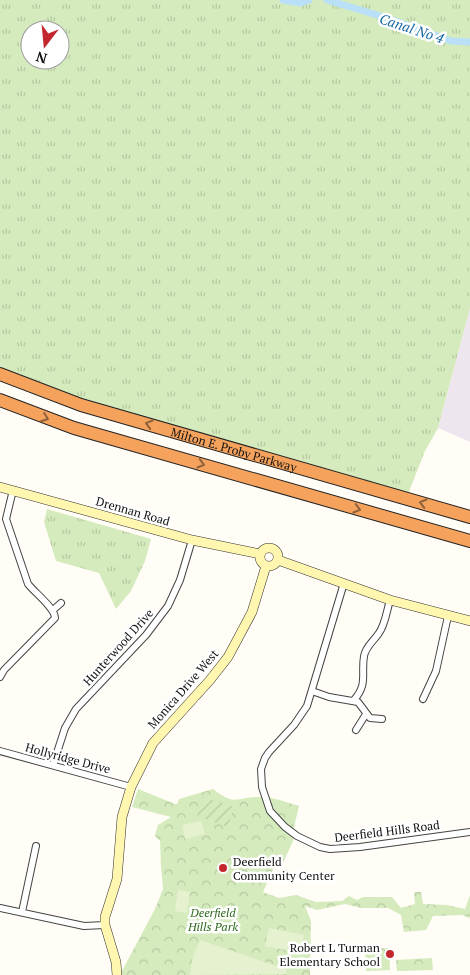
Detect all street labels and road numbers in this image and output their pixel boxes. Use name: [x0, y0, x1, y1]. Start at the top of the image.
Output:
street label: Milton E. Proby Parkway: [169, 424, 300, 475]
street label: Drennan Road: [94, 493, 172, 529]
street label: Hunterwood Drive: [80, 606, 156, 688]
street label: Monica Drive West: [145, 646, 222, 732]
street label: Hollyridge Drive: [24, 739, 112, 777]
street label: Deerfield Hills Road: [333, 817, 441, 845]

